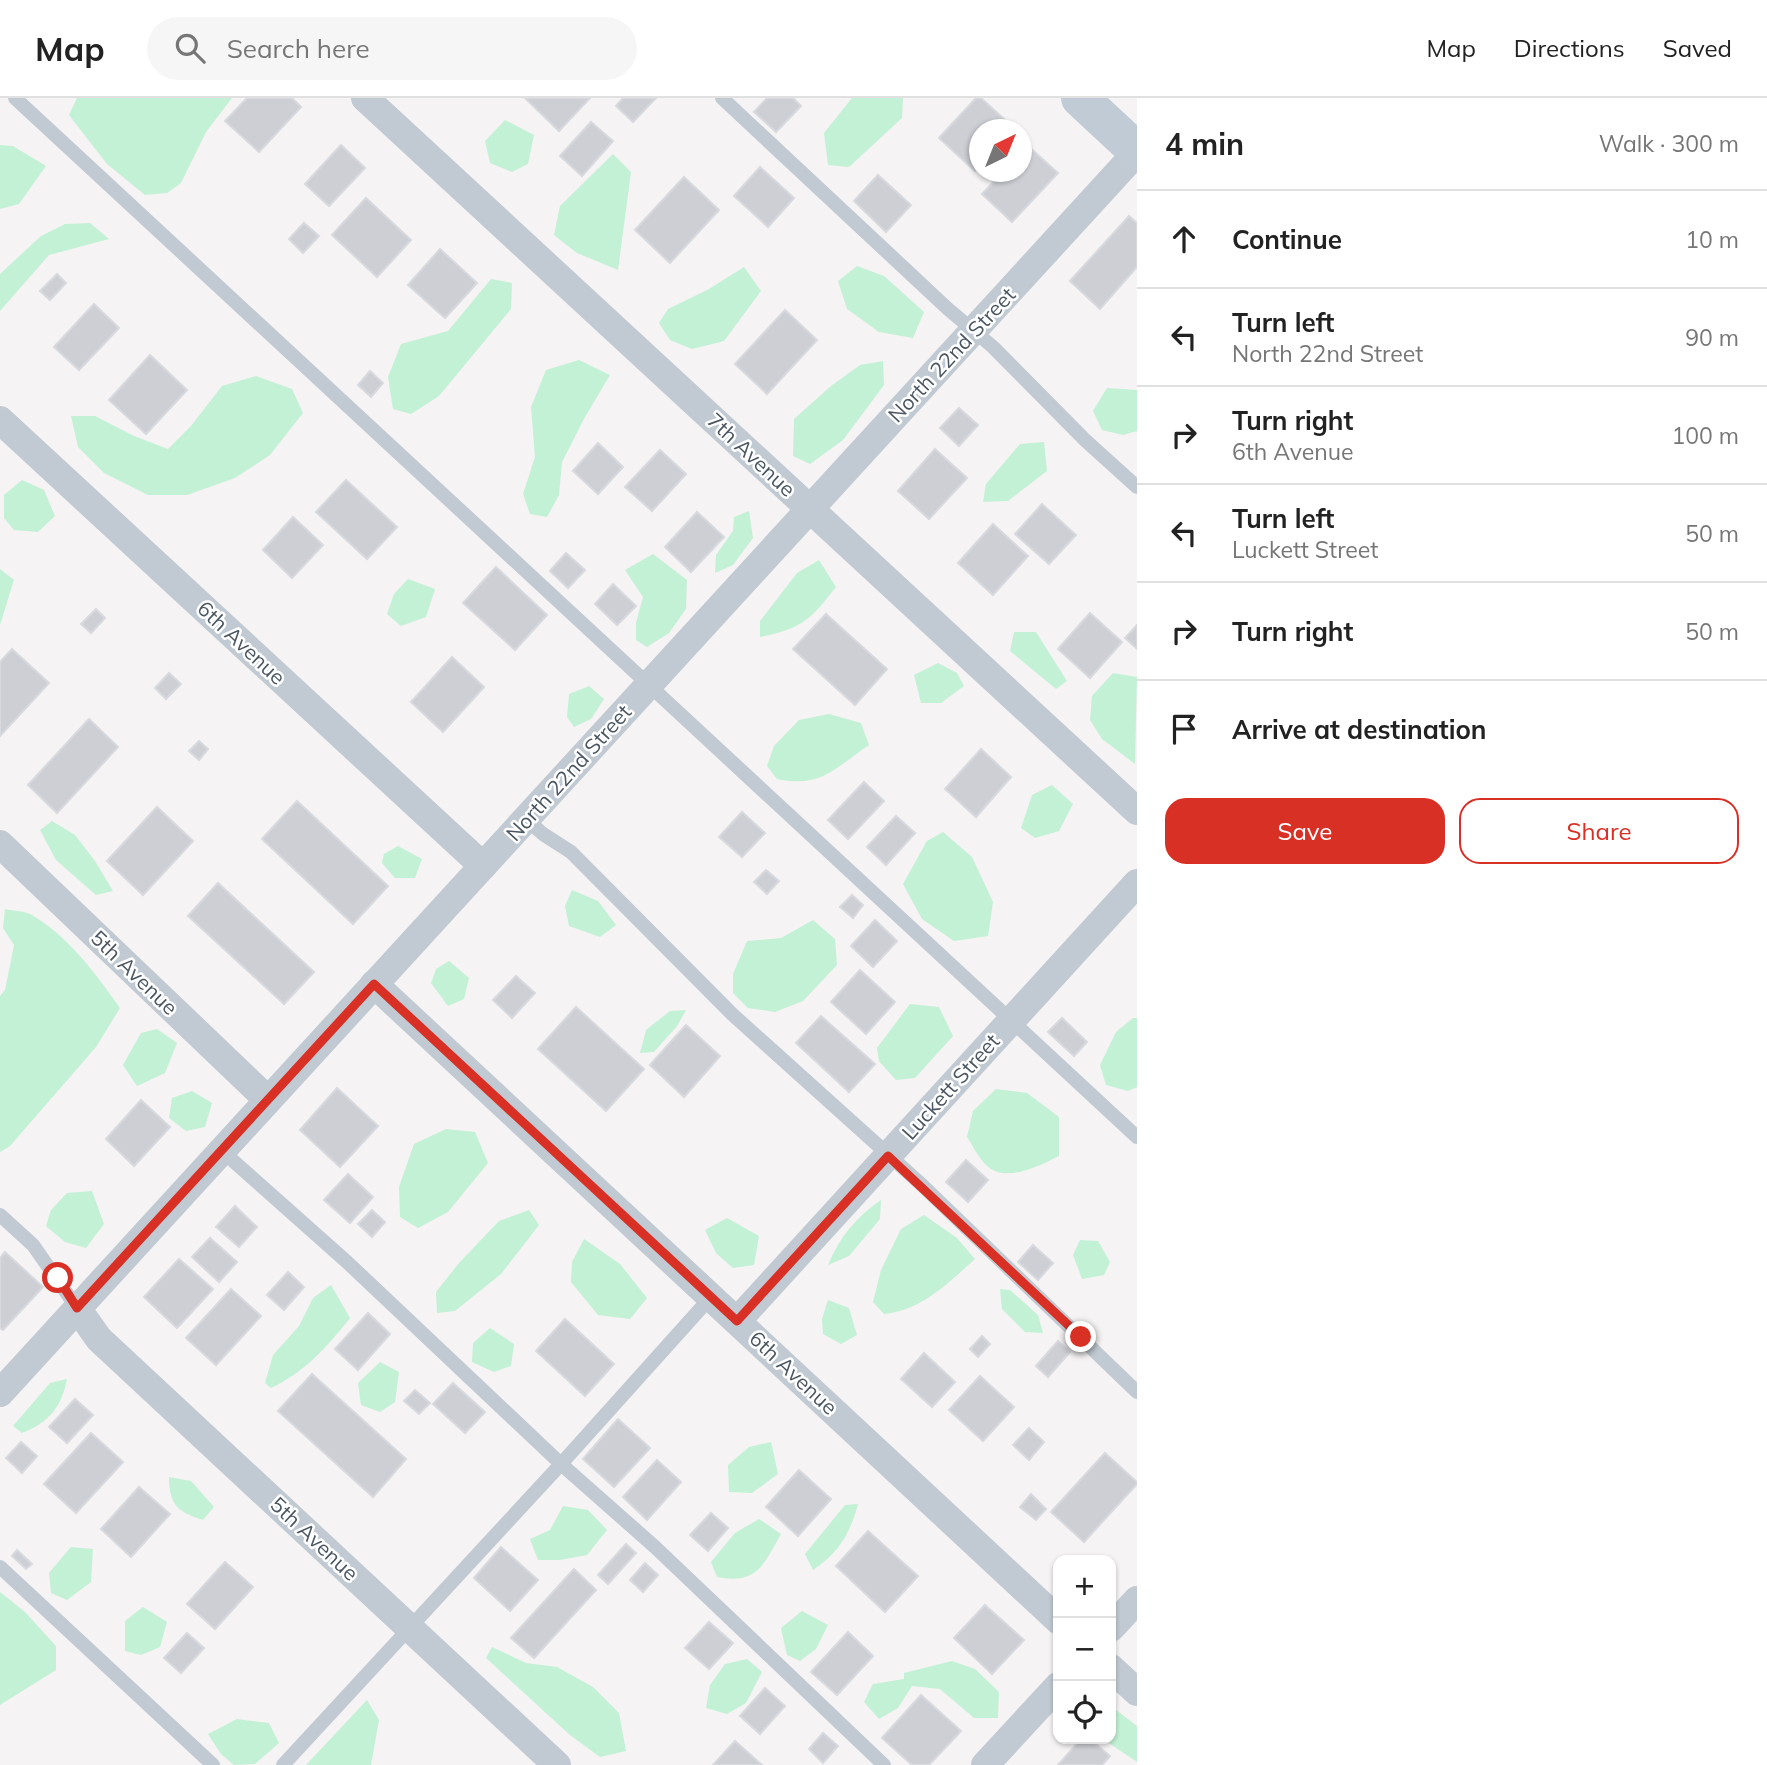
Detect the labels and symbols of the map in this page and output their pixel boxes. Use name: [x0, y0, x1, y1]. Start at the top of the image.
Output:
north arrow: [969, 119, 1032, 182]
street label: North 22nd Street: [882, 282, 1020, 427]
street label: 7th Avenue: [702, 407, 801, 502]
street label: 6th Avenue: [192, 595, 291, 690]
street label: North 22nd Street: [500, 699, 636, 846]
street label: 5th Avenue: [86, 924, 184, 1020]
street label: Luckett Street: [896, 1028, 1005, 1145]
route start: [42, 1262, 73, 1293]
route end: [1065, 1321, 1096, 1352]
street label: 6th Avenue: [744, 1325, 843, 1420]
street label: 5th Avenue: [265, 1491, 364, 1586]

